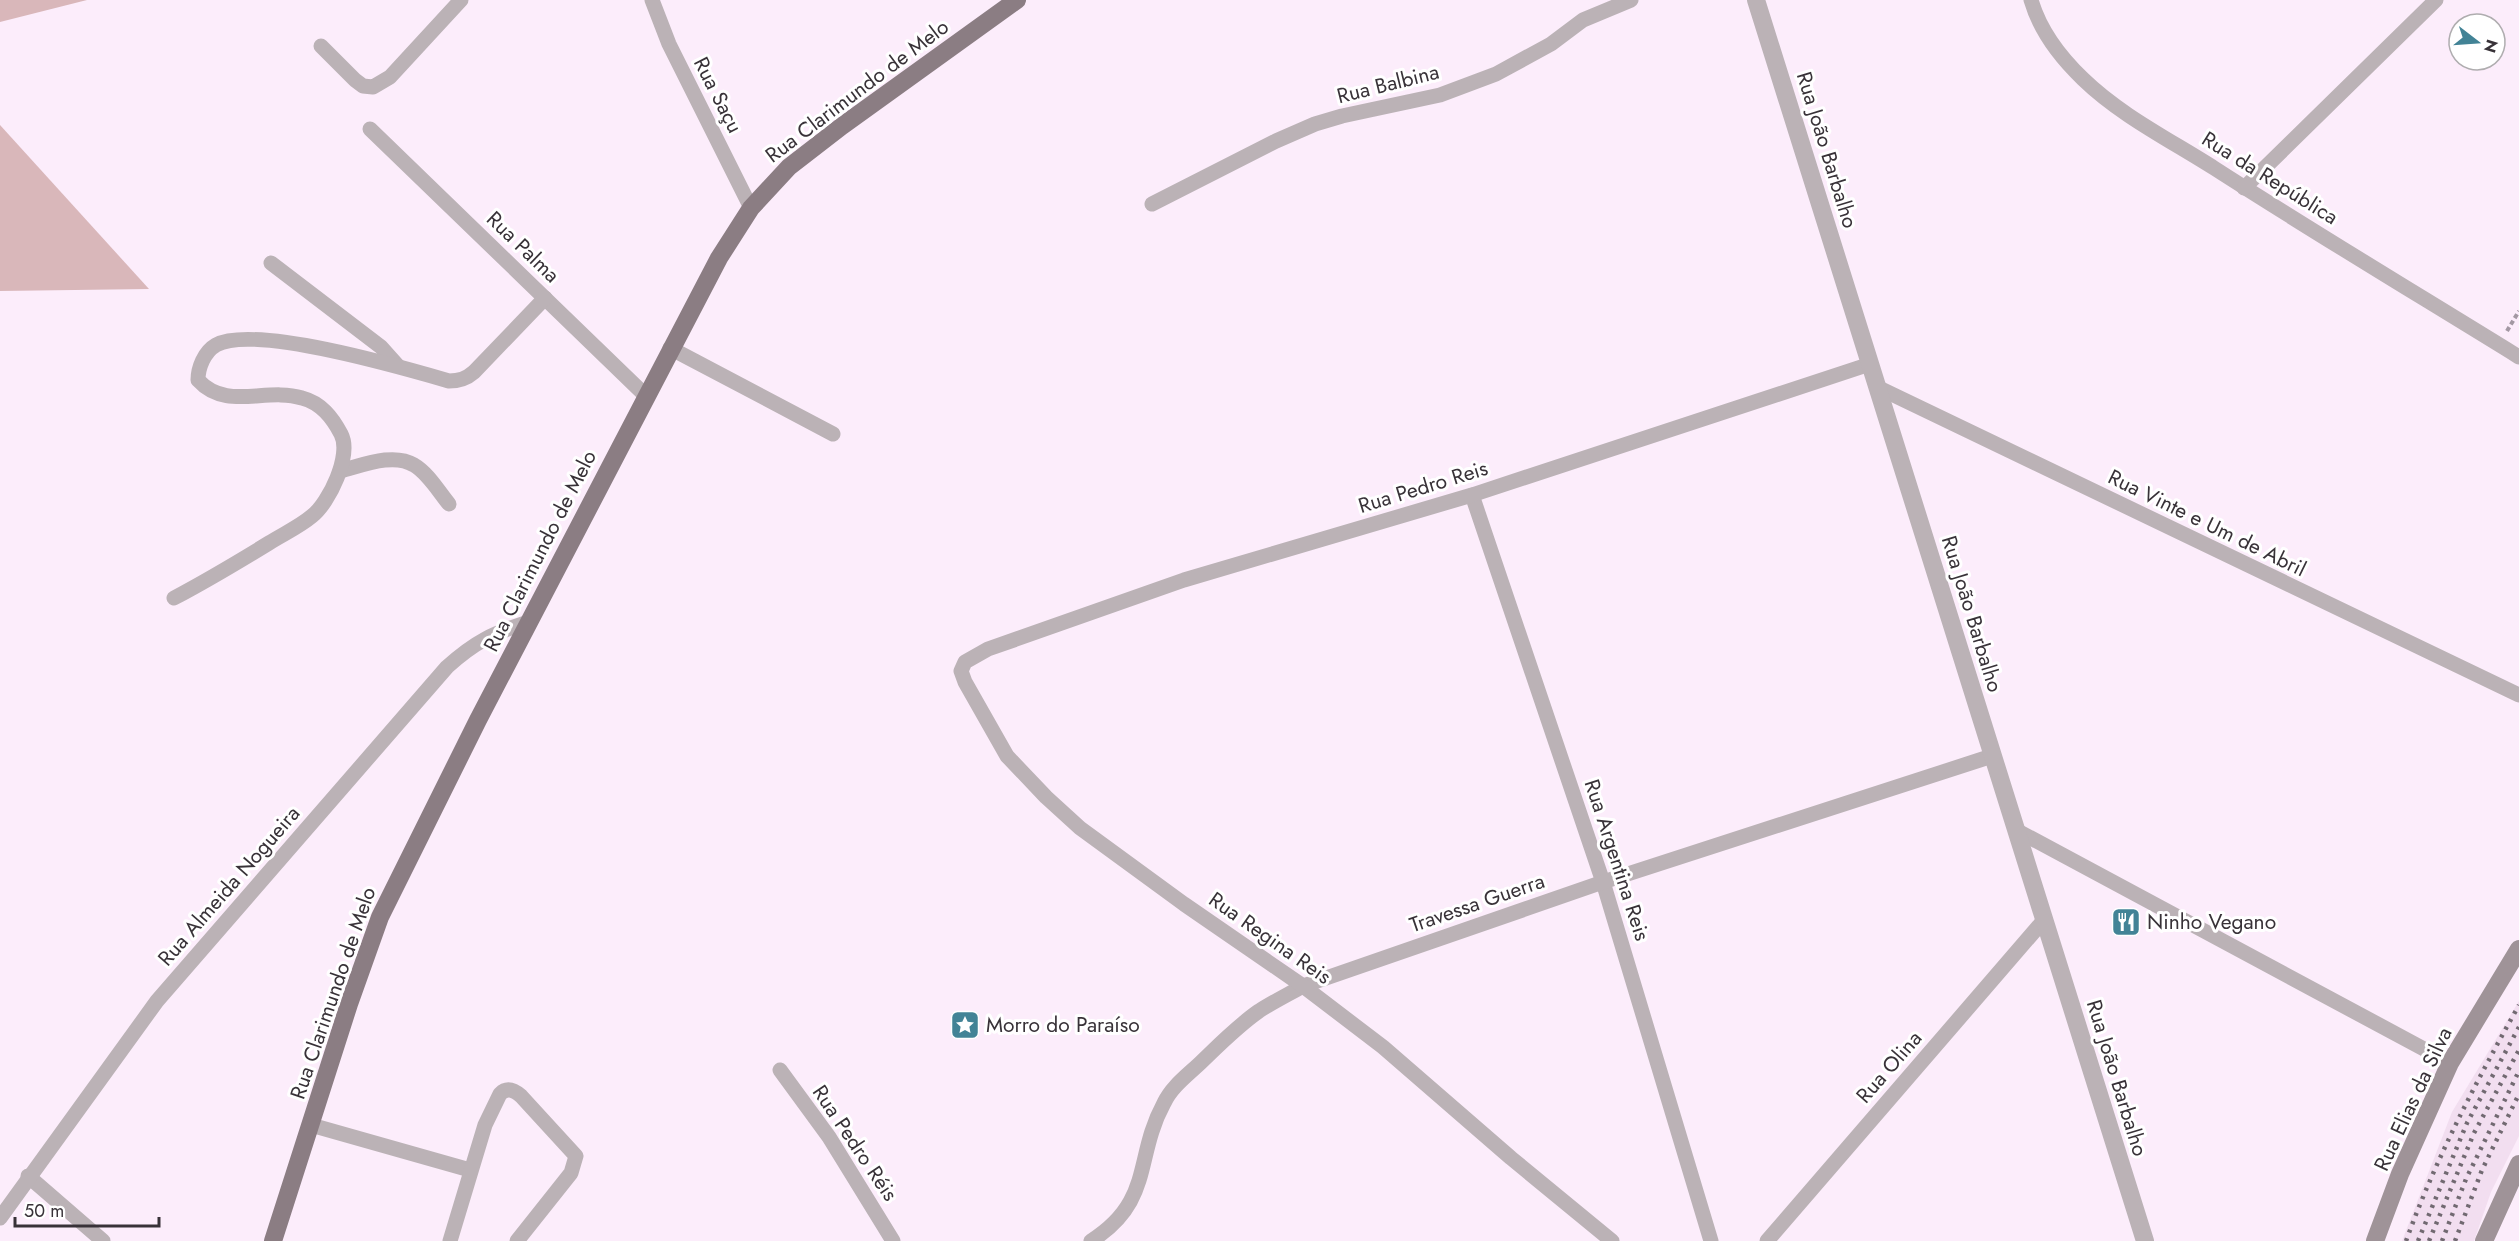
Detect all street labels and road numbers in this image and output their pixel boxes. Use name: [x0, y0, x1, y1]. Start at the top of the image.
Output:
street label: Rua Clarimundo de Melo: [759, 12, 955, 170]
street label: Rua Saçu: [686, 52, 750, 138]
street label: Rua Balbina: [1334, 57, 1442, 111]
street label: Rua João Barbalho: [1789, 68, 1865, 232]
street label: Rua da República: [2196, 124, 2344, 232]
street label: Rua Palma: [480, 204, 566, 290]
street label: Rua Clarimundo de Melo: [476, 445, 604, 657]
street label: Rua Pedro Reis: [1355, 453, 1491, 521]
street label: Rua Vinte e Um de Abril: [2103, 462, 2311, 584]
street label: Rua João Barbalho: [1934, 532, 2010, 696]
street label: Rua Argentina Reis: [1577, 775, 1657, 945]
street label: Rua Almeida Nogueira: [151, 799, 307, 973]
street label: Travessa Guerra: [1405, 866, 1549, 940]
street label: Rua Clarimundo de Melo: [283, 883, 383, 1103]
street label: Rua Regina Reis: [1203, 885, 1337, 991]
street label: Rua João Barbalho: [2079, 996, 2155, 1160]
street label: Rua Elias da Silva: [2367, 1022, 2459, 1176]
street label: Rua Olina: [1849, 1024, 1929, 1110]
street label: Rua Pedro Réis: [805, 1079, 905, 1207]

